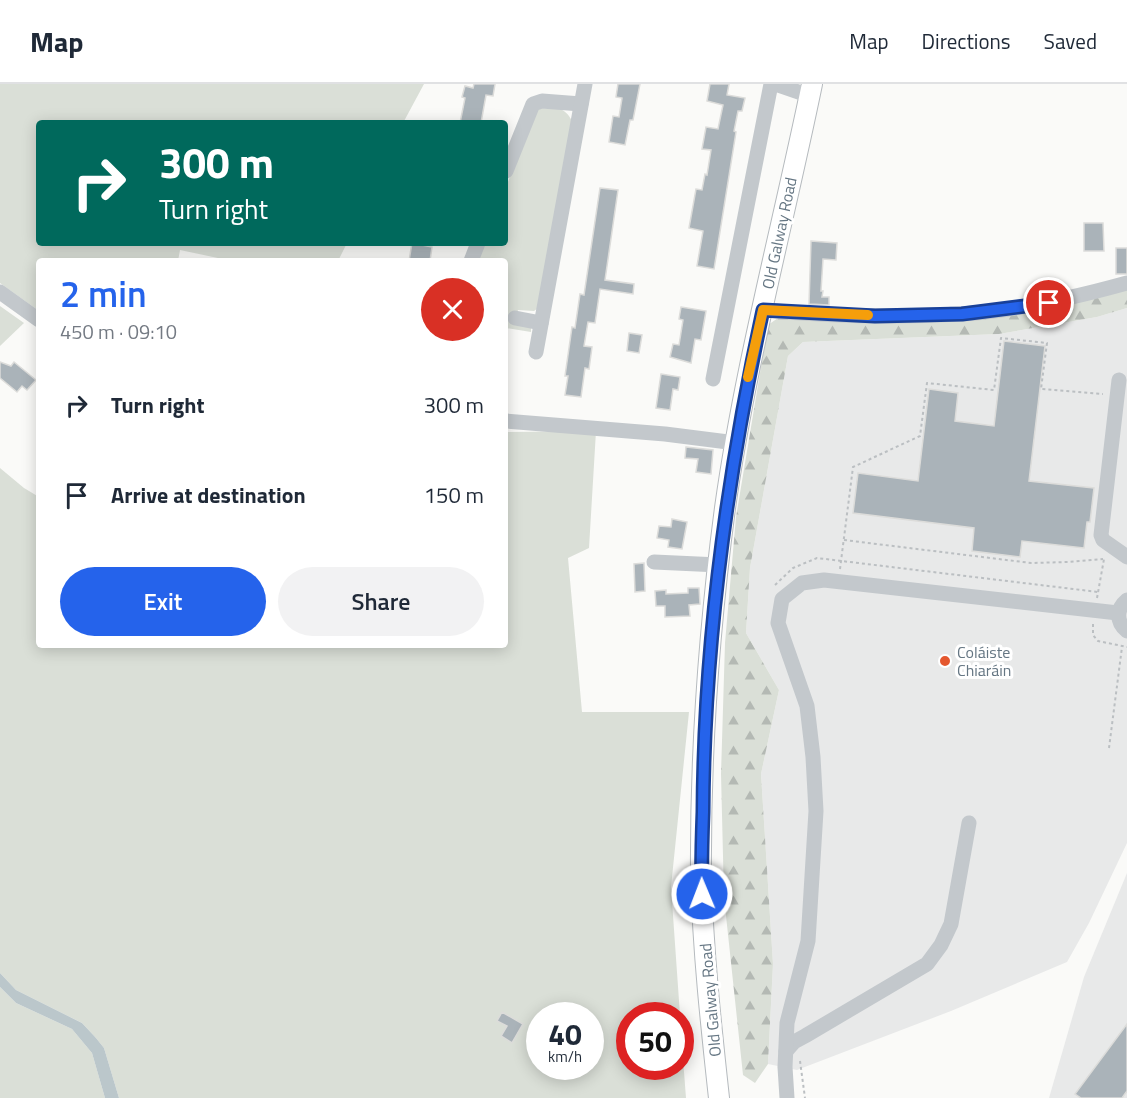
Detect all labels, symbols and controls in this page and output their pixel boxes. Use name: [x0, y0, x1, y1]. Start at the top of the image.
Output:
text: Map: [30, 20, 84, 63]
text: Map: [849, 25, 889, 57]
text: Directions: [922, 25, 1011, 57]
text: Saved: [1044, 25, 1097, 57]
text: 300 m: [159, 130, 274, 194]
icon: right: [60, 144, 138, 222]
street label: Old Galway Road: [755, 175, 803, 291]
text: Turn right: [159, 188, 268, 229]
text: 2 min: [60, 266, 147, 321]
pin: [1023, 277, 1074, 328]
button: close: [421, 278, 484, 341]
icon: arrive: [1032, 286, 1065, 319]
text: 450 m · 09:10: [60, 316, 177, 347]
text: Turn right: [111, 388, 205, 422]
text: 300 m: [424, 388, 484, 422]
icon: right: [60, 389, 93, 422]
text: Arrive at destination: [111, 478, 306, 512]
text: 150 m: [424, 478, 484, 512]
icon: arrive: [60, 479, 93, 512]
button: Exit: [60, 567, 266, 636]
button: Share: [278, 567, 484, 636]
place label: Coláiste Chiaráin: [957, 640, 1011, 682]
marker: Coláiste Chiaráin: [938, 654, 952, 668]
position arrow: [670, 862, 734, 926]
street label: Old Galway Road: [693, 942, 727, 1058]
speed limit sign: 50: [616, 1002, 694, 1080]
text: 40: [548, 1011, 582, 1057]
text: km/h: [548, 1045, 582, 1068]

